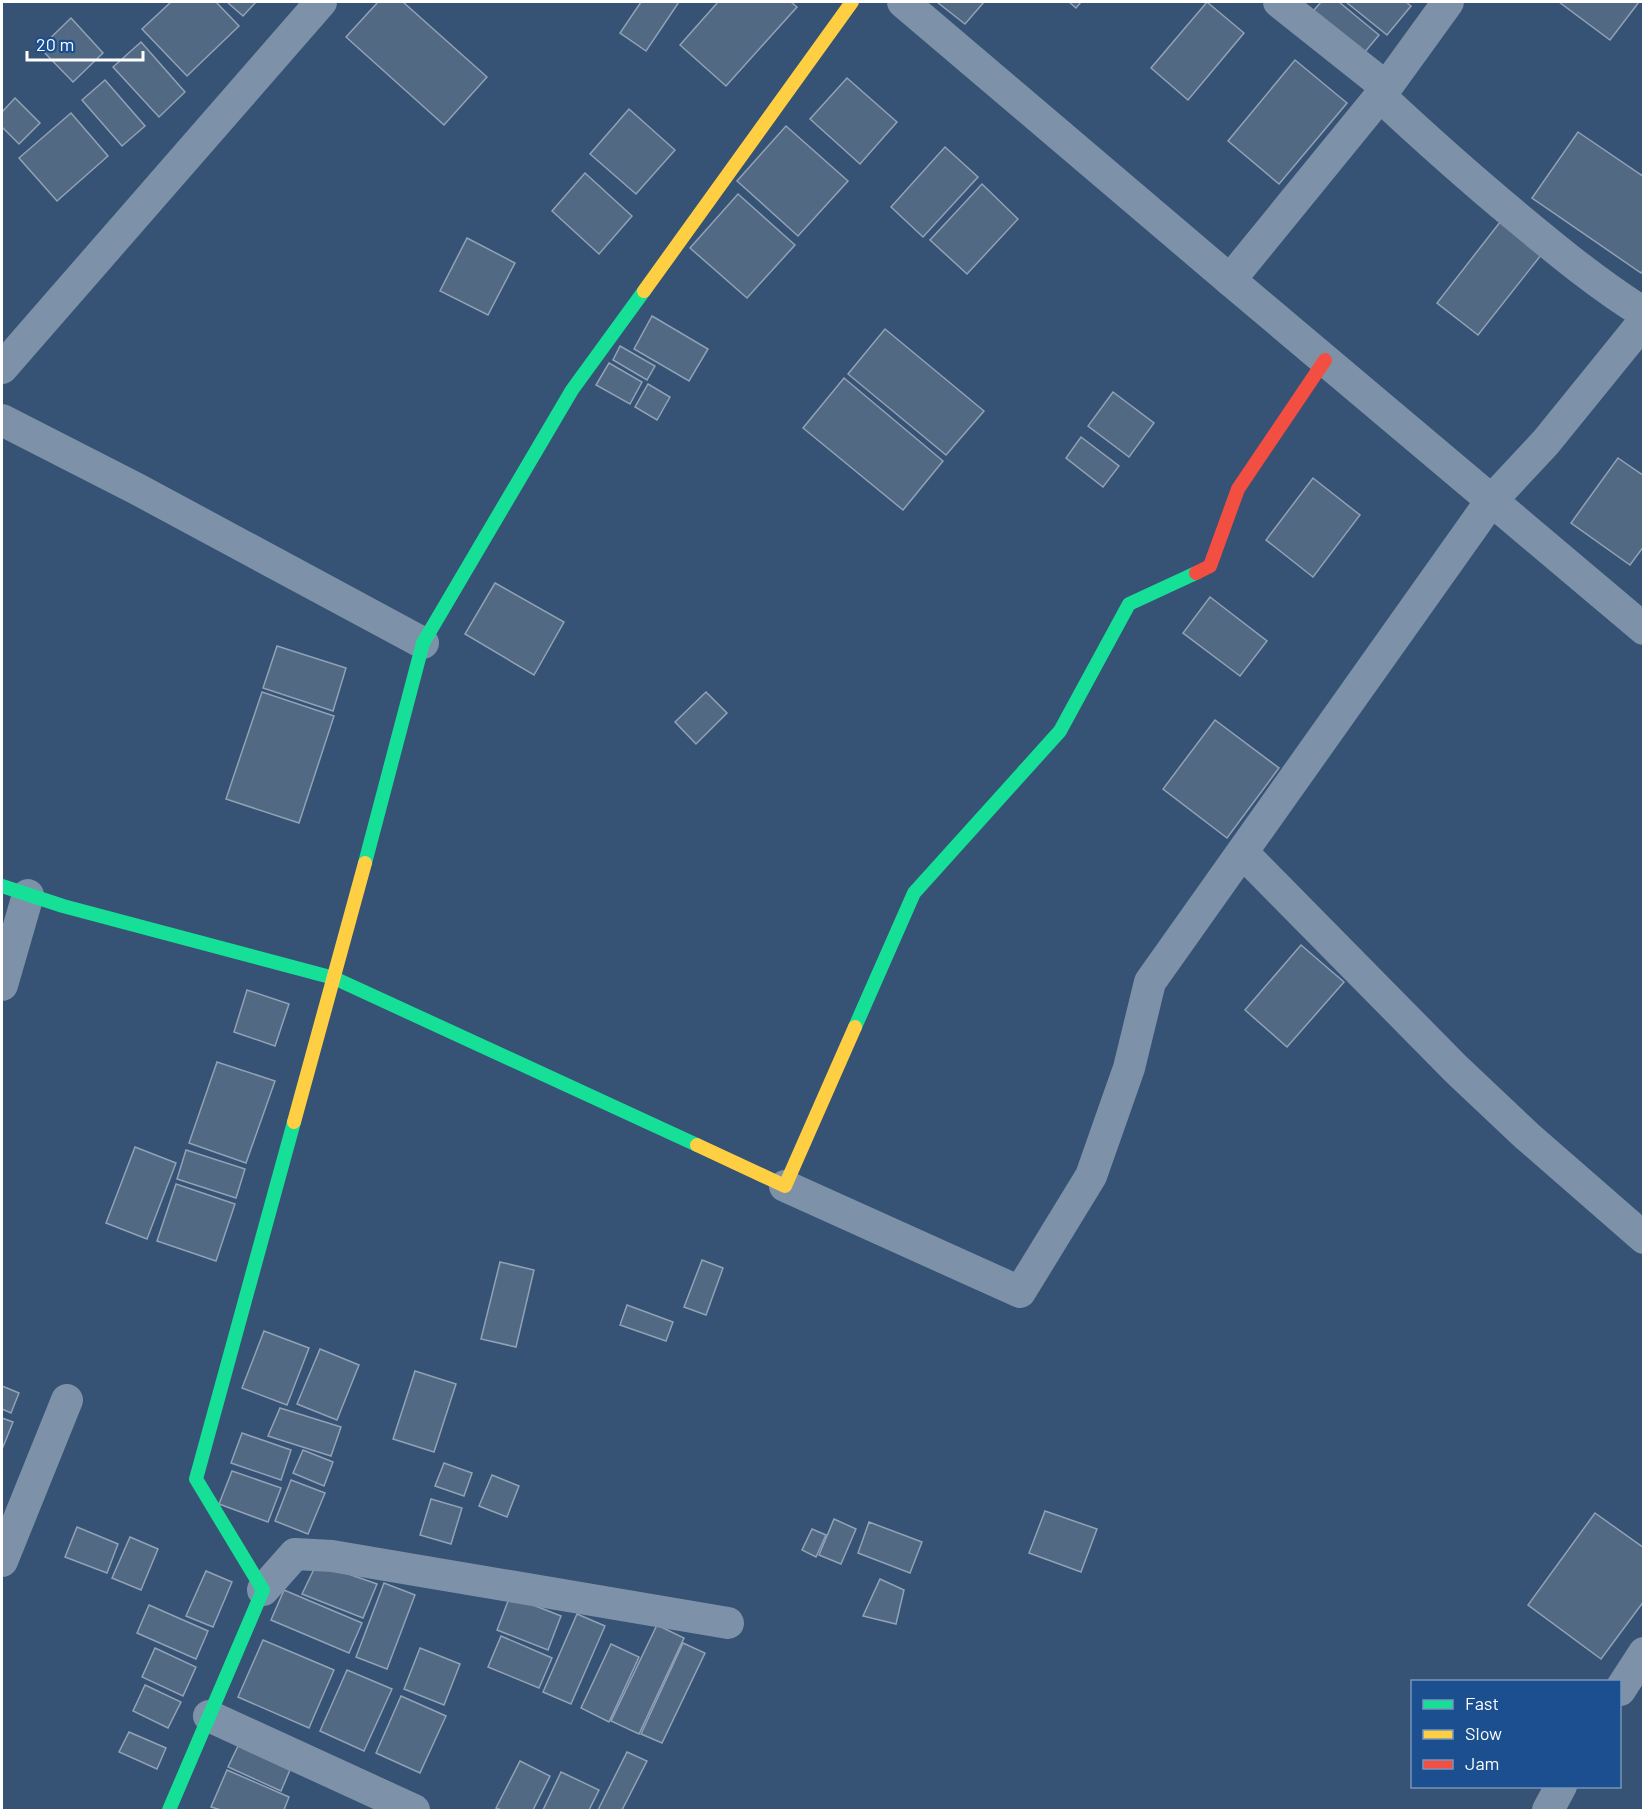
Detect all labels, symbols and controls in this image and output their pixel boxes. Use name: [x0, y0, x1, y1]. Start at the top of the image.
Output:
scale bar: [27, 24, 142, 62]
text: 20 m: [36, 33, 74, 55]
legend: [1411, 1680, 1621, 1788]
text: Fast: [1465, 1692, 1499, 1714]
text: Slow: [1465, 1722, 1502, 1744]
text: Jam: [1465, 1752, 1499, 1774]

